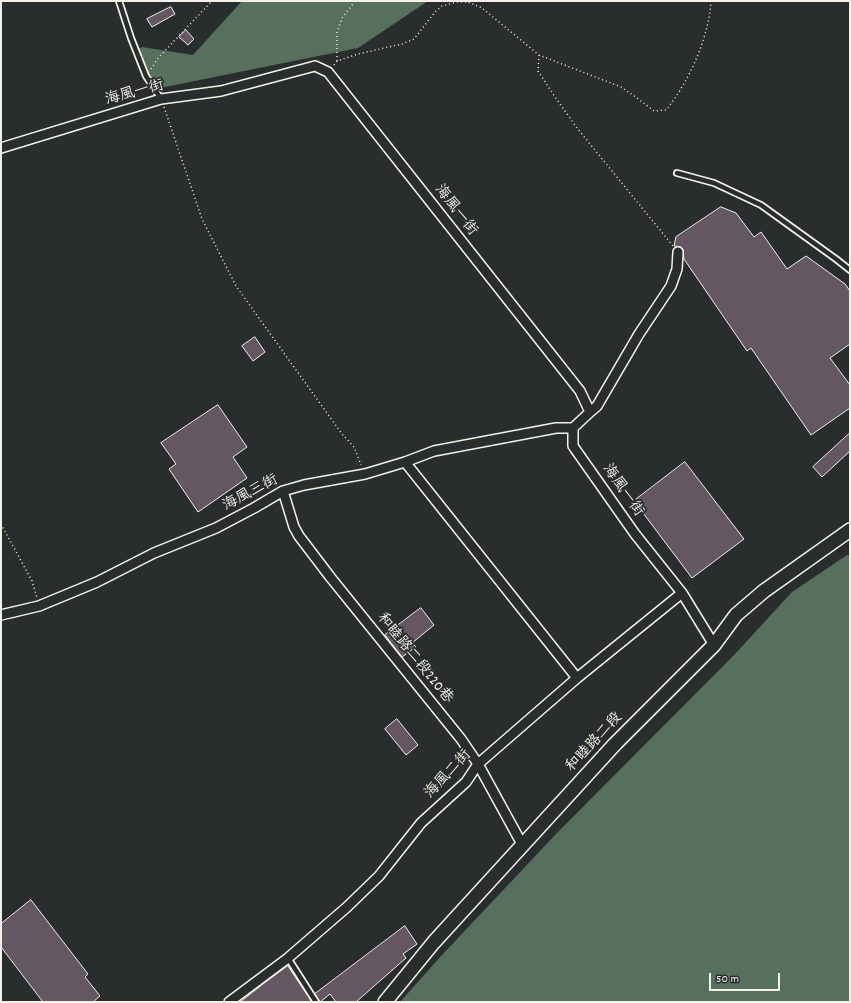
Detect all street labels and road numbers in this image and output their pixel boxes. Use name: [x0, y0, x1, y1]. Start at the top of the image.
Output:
street label: 海風一街: [104, 78, 166, 110]
street label: 海風一街: [429, 182, 481, 240]
street label: 海風一街: [597, 461, 647, 521]
street label: 海風三街: [220, 472, 282, 516]
street label: 和睦路二段220巷: [372, 610, 456, 708]
street label: 和睦路二段: [563, 709, 627, 777]
street label: 海風二街: [422, 747, 476, 803]

